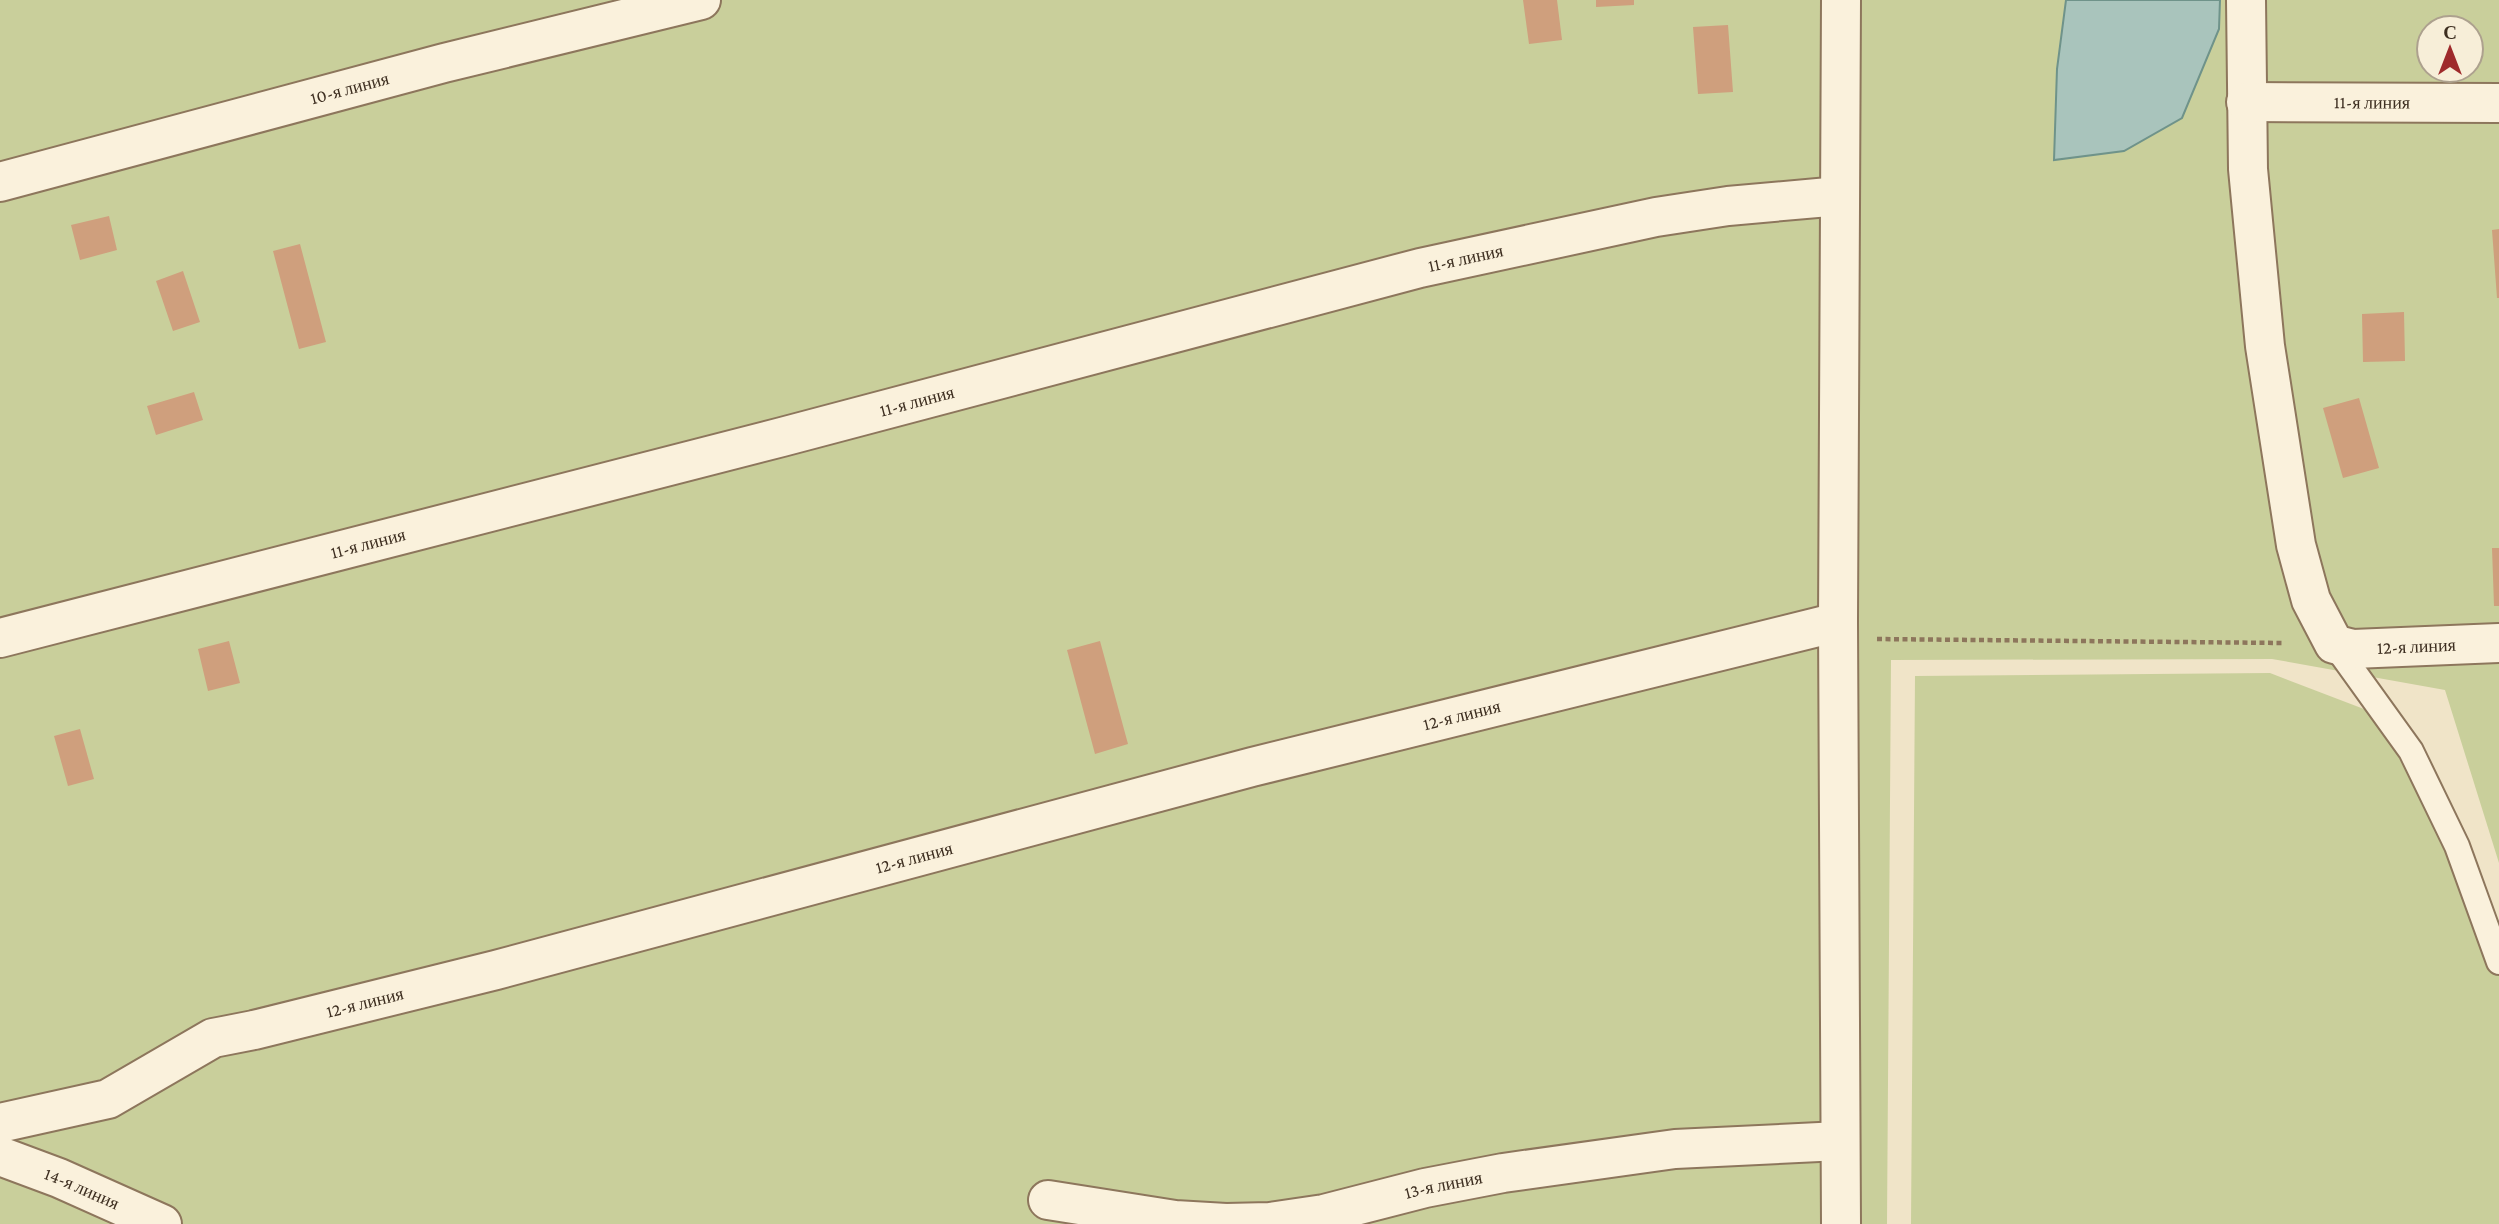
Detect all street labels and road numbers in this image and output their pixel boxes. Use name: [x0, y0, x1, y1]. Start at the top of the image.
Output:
street label: 10-я линия: [308, 68, 391, 108]
street label: 11-я линия: [2334, 92, 2410, 113]
street label: 11-я линия: [1426, 240, 1505, 276]
street label: 11-я линия: [877, 382, 956, 421]
street label: 11-я линия: [329, 524, 408, 563]
street label: 12-я линия: [2377, 635, 2456, 658]
street label: 12-я линия: [1421, 696, 1502, 734]
street label: 12-я линия: [873, 838, 955, 878]
street label: 12-я линия: [324, 983, 406, 1022]
street label: 14-я линия: [42, 1163, 122, 1214]
street label: 13-я линия: [1402, 1167, 1484, 1203]

